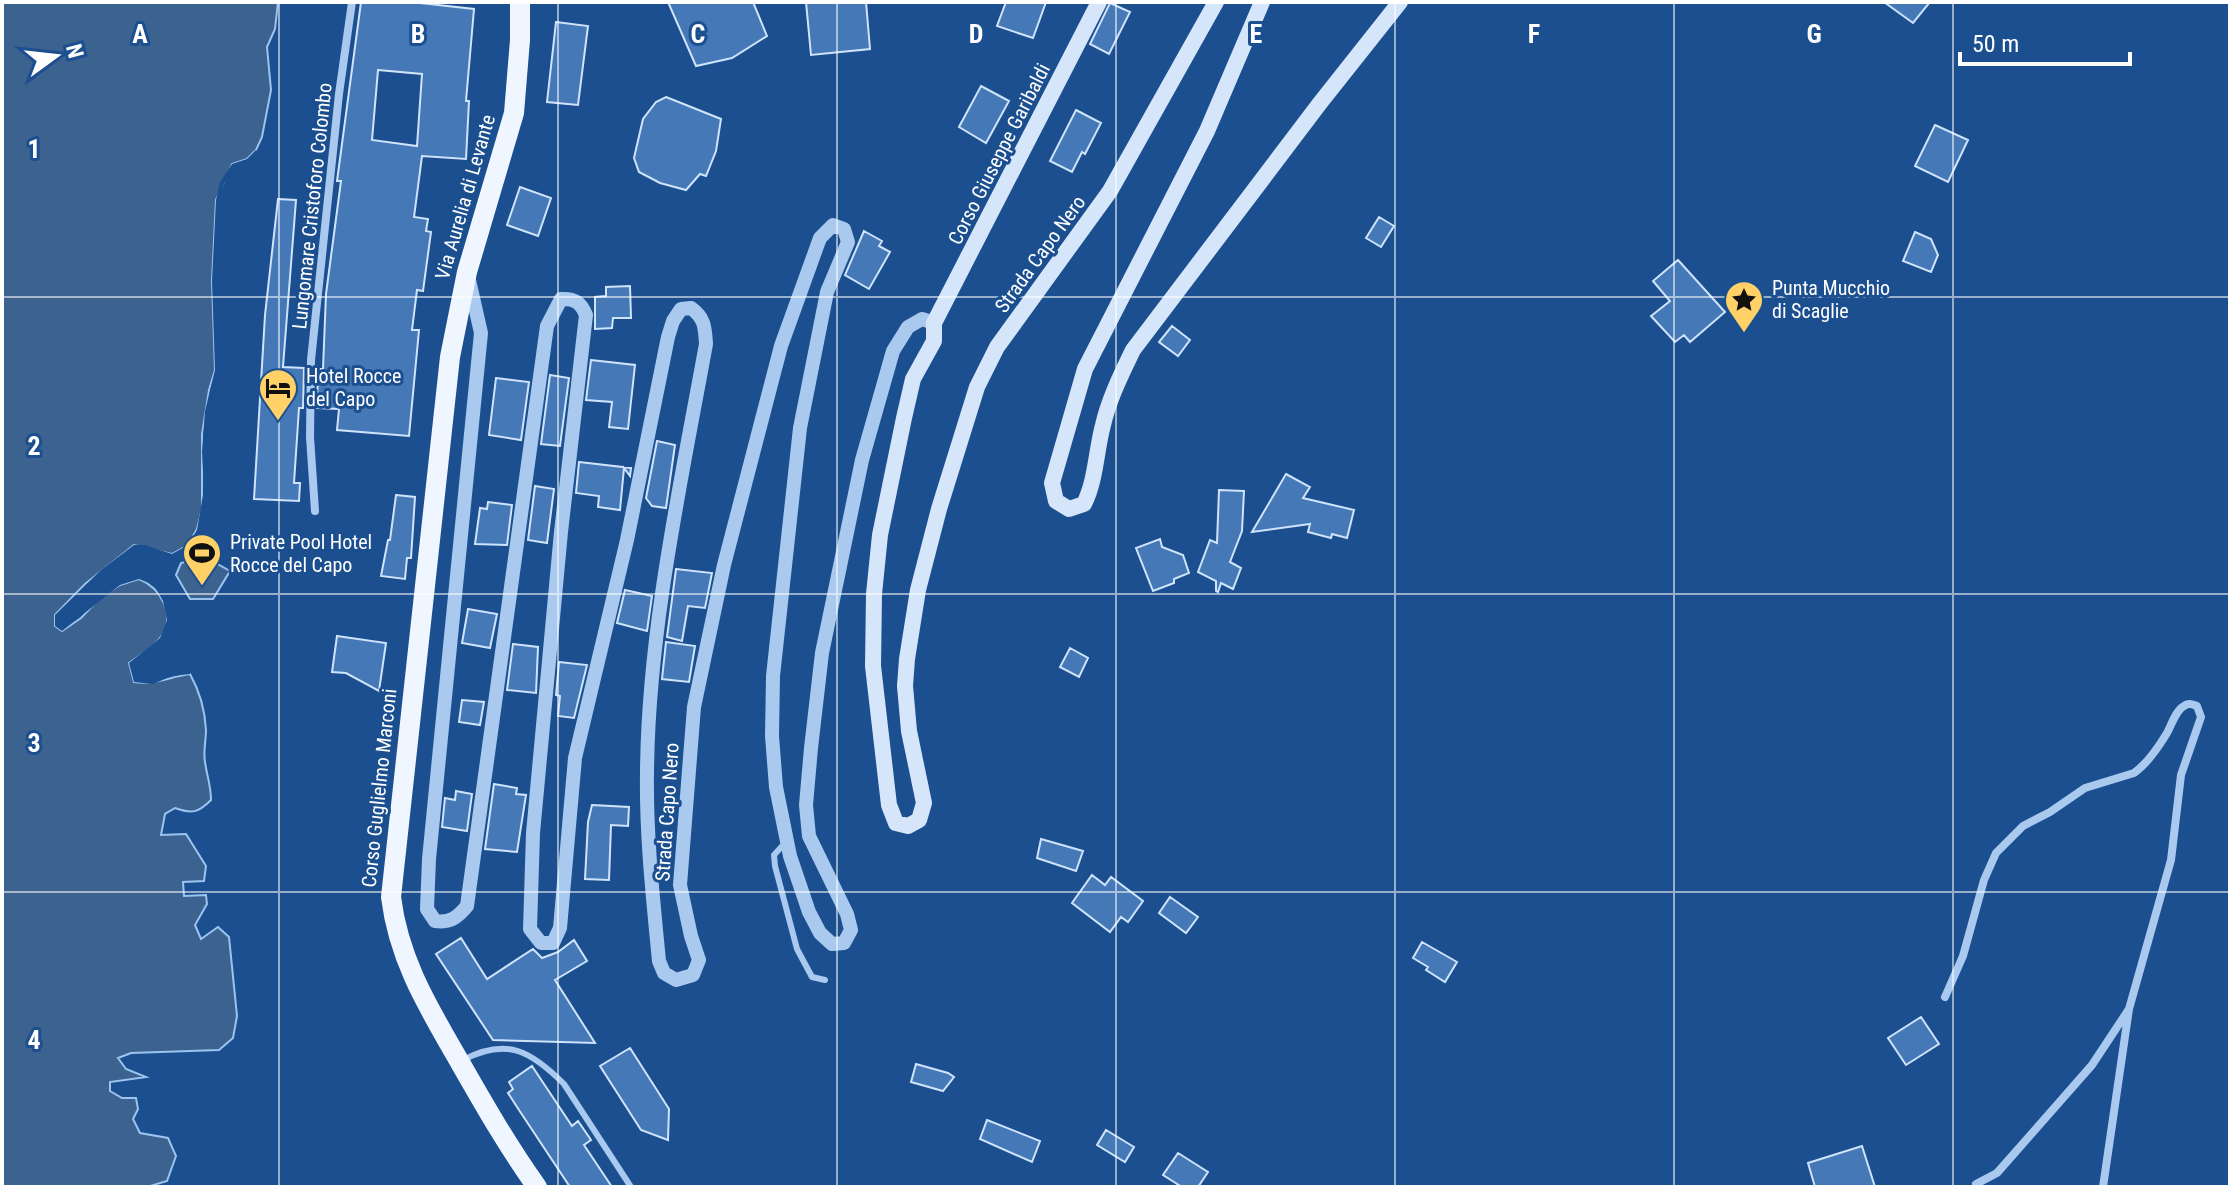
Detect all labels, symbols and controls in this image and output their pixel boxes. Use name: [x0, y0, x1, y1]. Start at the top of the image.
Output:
north arrow: [16, 16, 96, 96]
scale bar: [1960, 16, 2130, 66]
text: A: [132, 19, 148, 49]
text: B: [411, 19, 425, 49]
text: C: [691, 19, 706, 49]
text: D: [969, 19, 983, 49]
text: E: [1250, 19, 1263, 49]
text: F: [1528, 19, 1540, 49]
text: G: [1806, 19, 1822, 49]
text: 50 m: [1972, 30, 2019, 58]
text: N: [61, 41, 89, 61]
street label: Corso Giuseppe Garibaldi: [943, 59, 1055, 249]
street label: Lungomare Cristoforo Colombo: [287, 82, 337, 330]
street label: Via Aurelia di Levante: [430, 112, 500, 282]
text: 1: [27, 134, 41, 164]
street label: Strada Capo Nero: [990, 191, 1090, 317]
place label: Punta Mucchio di Scaglie: [1772, 276, 1890, 323]
place icon: Punta Mucchio di Scaglie: [1723, 279, 1765, 334]
place label: Hotel Rocce del Capo: [306, 364, 401, 411]
hotel icon: Hotel Rocce del Capo: [257, 367, 299, 422]
text: 2: [27, 431, 41, 461]
place label: Private Pool Hotel Rocce del Capo: [230, 530, 372, 577]
sports icon: Private Pool Hotel Rocce del Capo: [181, 532, 223, 587]
street label: Corso Guglielmo Marconi: [357, 688, 401, 888]
text: 3: [27, 728, 41, 758]
street label: Strada Capo Nero: [650, 742, 684, 882]
text: 4: [27, 1025, 41, 1055]

